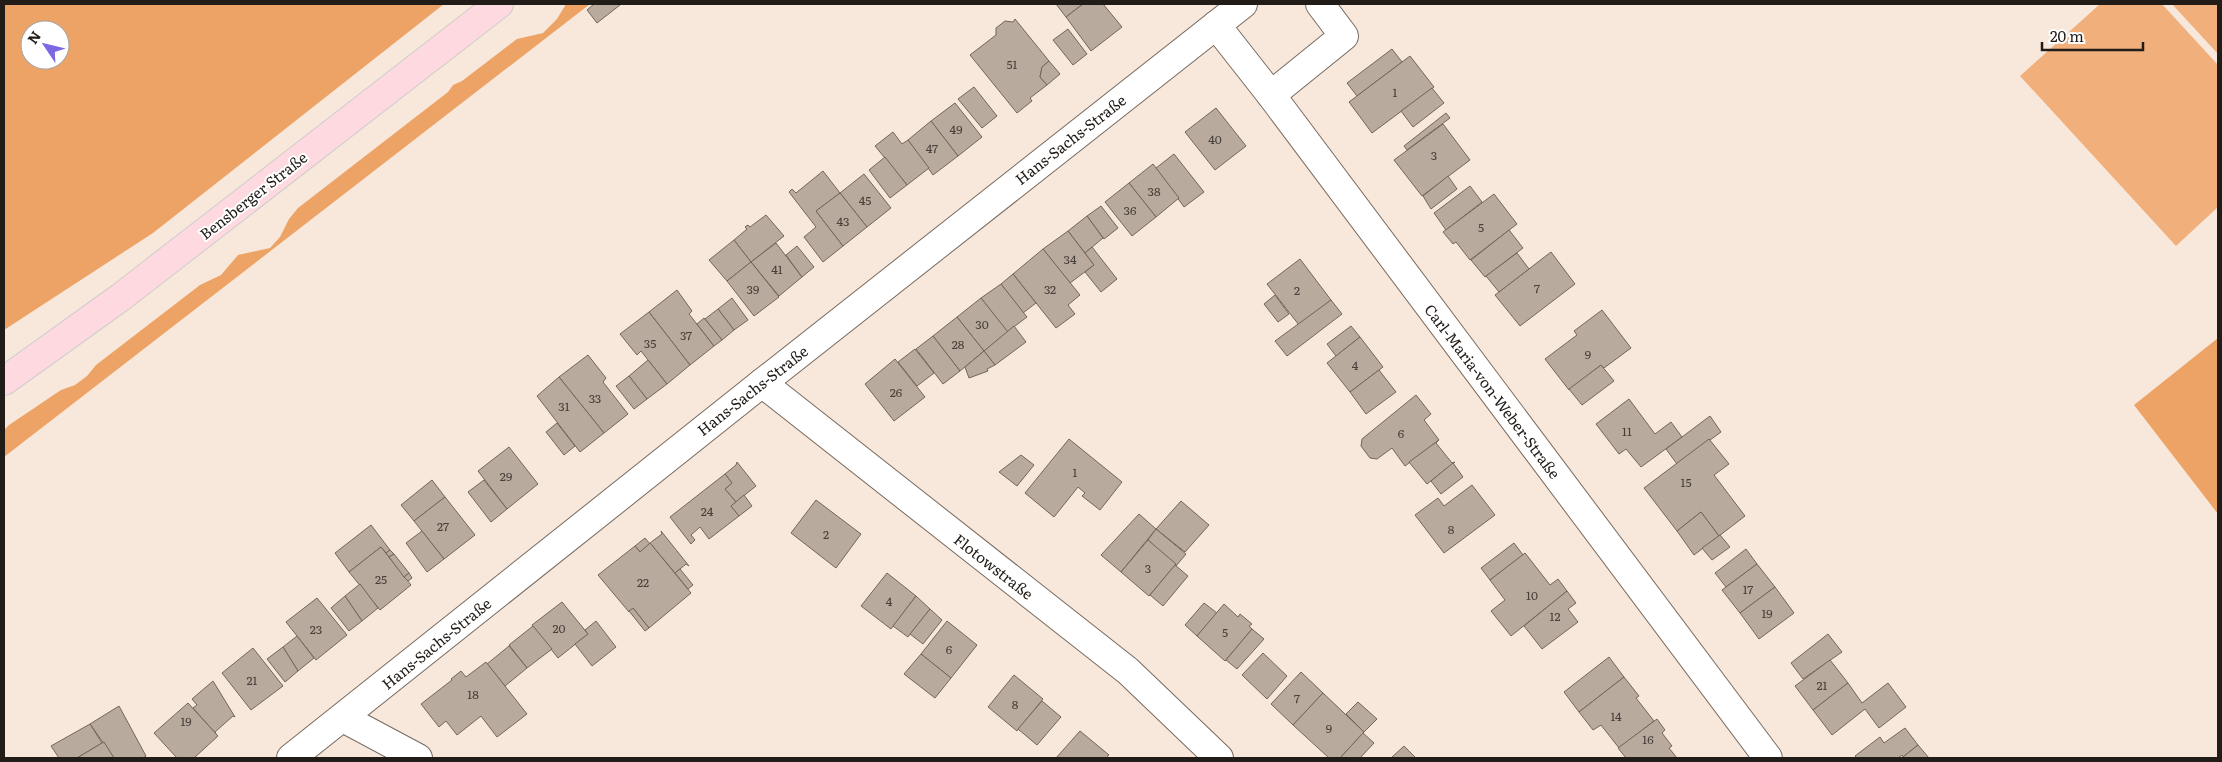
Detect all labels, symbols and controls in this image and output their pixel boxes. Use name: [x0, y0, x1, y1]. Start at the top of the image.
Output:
north arrow: [20, 20, 70, 70]
scale bar: [2042, 20, 2143, 52]
text: 20 m: [2050, 24, 2084, 47]
text: N: [22, 26, 45, 48]
house number: 51: [1007, 55, 1018, 73]
house number: 1: [1393, 83, 1398, 101]
street label: Hans-Sachs-Straße: [1010, 88, 1131, 190]
house number: 49: [950, 120, 962, 138]
house number: 40: [1208, 130, 1222, 148]
house number: 47: [926, 139, 938, 157]
street label: Bensberger Straße: [194, 145, 312, 244]
house number: 3: [1431, 146, 1437, 164]
house number: 38: [1147, 182, 1161, 200]
house number: 45: [859, 191, 871, 209]
house number: 36: [1124, 201, 1137, 219]
house number: 43: [836, 212, 850, 230]
house number: 5: [1478, 218, 1484, 236]
house number: 34: [1063, 250, 1077, 268]
house number: 41: [771, 260, 783, 278]
house number: 7: [1534, 279, 1540, 297]
house number: 39: [747, 280, 759, 298]
house number: 32: [1044, 280, 1056, 298]
house number: 2: [1294, 281, 1300, 299]
street label: Carl-Maria-von-Weber-Straße: [1419, 299, 1567, 483]
house number: 30: [975, 315, 989, 333]
house number: 37: [680, 326, 692, 344]
house number: 35: [644, 334, 656, 352]
house number: 28: [952, 335, 965, 353]
street label: Hans-Sachs-Straße: [692, 339, 813, 441]
house number: 9: [1585, 345, 1591, 363]
house number: 4: [1352, 356, 1359, 374]
house number: 26: [890, 383, 903, 401]
house number: 33: [589, 389, 601, 407]
house number: 31: [558, 397, 570, 415]
house number: 11: [1622, 422, 1632, 440]
house number: 6: [1398, 424, 1405, 442]
house number: 1: [1073, 463, 1078, 481]
house number: 29: [500, 467, 512, 485]
house number: 15: [1681, 473, 1691, 491]
house number: 24: [701, 502, 714, 520]
house number: 27: [437, 517, 449, 535]
house number: 8: [1448, 520, 1455, 538]
house number: 2: [823, 525, 829, 543]
street label: Flotowstraße: [949, 528, 1039, 605]
house number: 3: [1145, 559, 1151, 577]
house number: 25: [375, 570, 387, 588]
house number: 22: [637, 573, 649, 591]
house number: 17: [1743, 580, 1753, 598]
house number: 10: [1526, 586, 1538, 604]
street label: Hans-Sachs-Straße: [376, 591, 496, 694]
house number: 4: [886, 592, 893, 610]
house number: 19: [1761, 604, 1773, 622]
house number: 12: [1550, 607, 1560, 625]
house number: 20: [552, 619, 566, 637]
house number: 23: [310, 620, 322, 638]
house number: 5: [1222, 623, 1228, 641]
house number: 6: [946, 640, 953, 658]
house number: 21: [247, 671, 258, 689]
house number: 21: [1817, 676, 1828, 694]
house number: 18: [467, 685, 479, 703]
house number: 7: [1294, 689, 1300, 707]
house number: 8: [1012, 695, 1019, 713]
house number: 14: [1610, 707, 1622, 725]
house number: 19: [180, 712, 192, 730]
house number: 9: [1326, 719, 1332, 737]
house number: 16: [1642, 730, 1654, 748]

